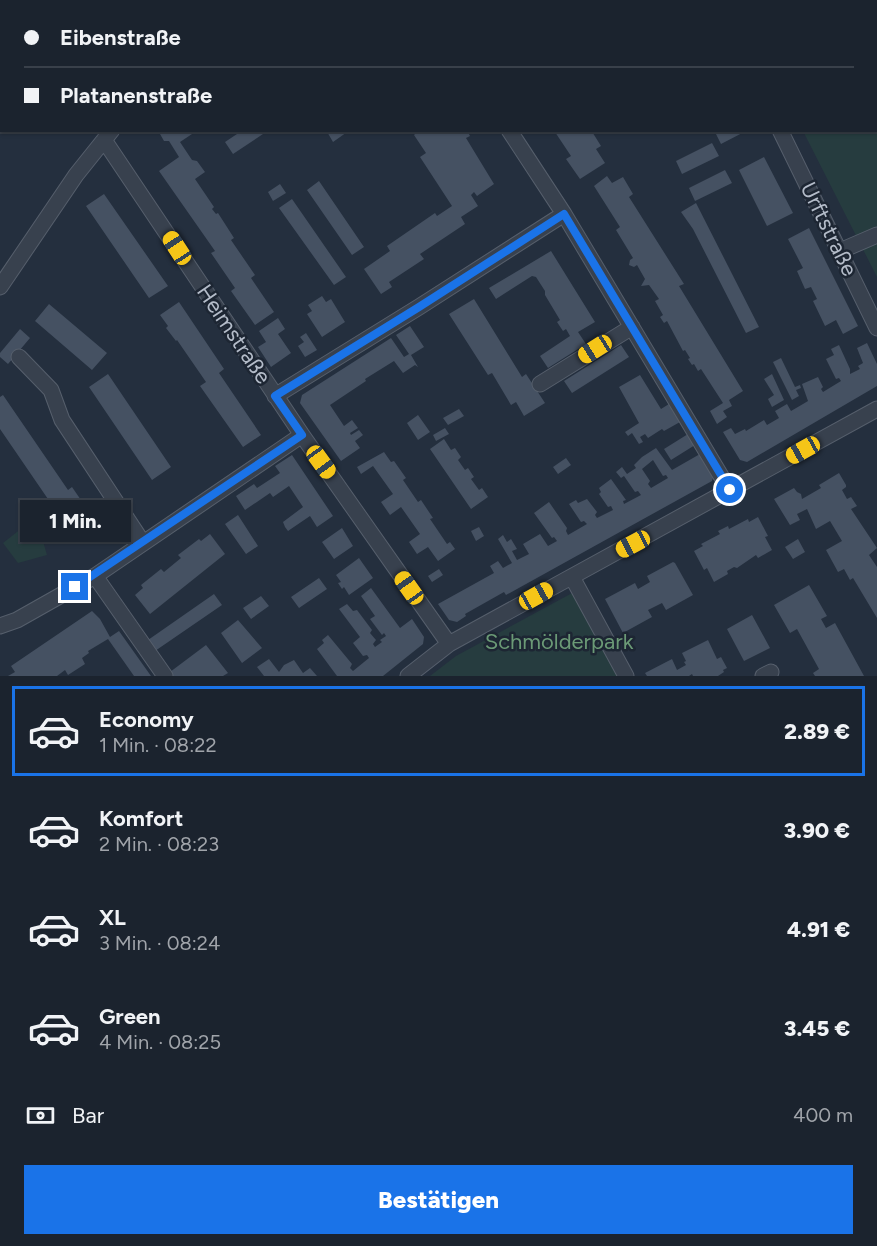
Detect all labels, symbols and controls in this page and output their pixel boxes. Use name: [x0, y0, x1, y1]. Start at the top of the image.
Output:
text: Eibenstraße: [60, 24, 181, 51]
text: Platanenstraße: [60, 82, 212, 109]
street label: Urftstraße: [795, 178, 863, 280]
car: [160, 228, 194, 268]
street label: Heimstraße: [191, 279, 277, 389]
car: [575, 332, 615, 366]
car: [783, 433, 823, 467]
car: [303, 442, 339, 482]
route start: [716, 476, 743, 503]
callout: 1 Min.: [20, 500, 130, 542]
text: 1 Min.: [49, 509, 102, 533]
car: [613, 528, 653, 560]
car: [391, 568, 427, 608]
route end: [61, 573, 88, 600]
car: [516, 579, 556, 613]
park label: Schmölderpark: [485, 628, 634, 655]
icon: car: [27, 704, 81, 758]
text: Economy: [99, 706, 194, 733]
text: 2.89 €: [784, 718, 850, 745]
text: 1 Min. · 08:22: [99, 733, 217, 757]
icon: car: [27, 803, 81, 857]
text: Komfort: [99, 805, 183, 832]
text: 3.90 €: [784, 817, 850, 844]
text: 2 Min. · 08:23: [99, 832, 219, 856]
icon: car: [27, 902, 81, 956]
text: XL: [99, 904, 126, 931]
text: 4.91 €: [787, 916, 850, 943]
text: 3 Min. · 08:24: [99, 931, 220, 955]
icon: car: [27, 1001, 81, 1055]
text: Green: [99, 1003, 161, 1030]
text: 3.45 €: [784, 1015, 850, 1042]
text: 4 Min. · 08:25: [99, 1030, 221, 1054]
icon: cash: [24, 1099, 57, 1132]
text: Bar: [72, 1102, 104, 1129]
text: 400 m: [793, 1103, 853, 1127]
button: Bestätigen: [24, 1165, 853, 1234]

